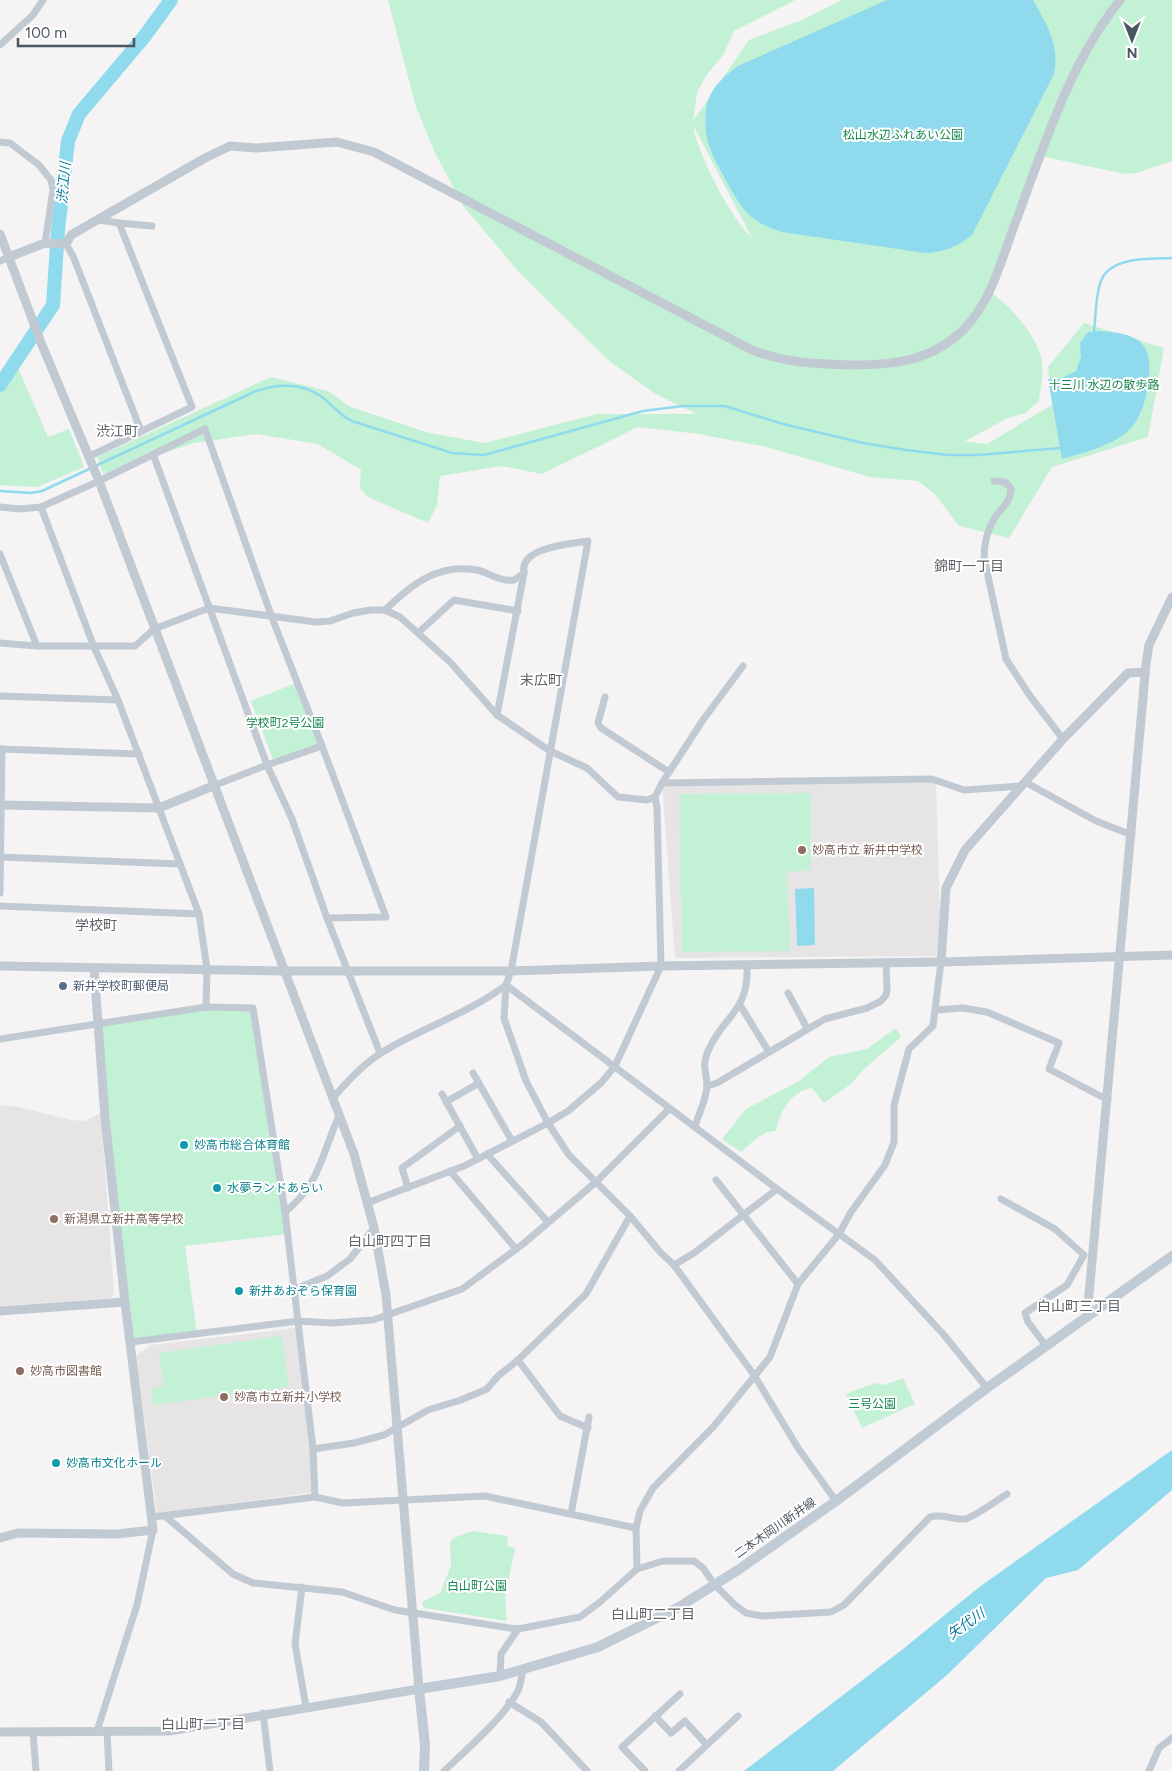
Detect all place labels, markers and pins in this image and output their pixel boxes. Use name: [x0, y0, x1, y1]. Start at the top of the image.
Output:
place label: 妙高市立 新井中学校: [812, 843, 923, 857]
marker: 妙高市立 新井中学校: [796, 844, 808, 856]
place label: 新井学校町郵便局: [73, 979, 169, 993]
marker: 新井学校町郵便局: [57, 980, 69, 992]
place label: 妙高市総合体育館: [194, 1138, 290, 1152]
marker: 妙高市総合体育館: [178, 1139, 190, 1151]
place label: 水夢ランドあらい: [227, 1181, 323, 1195]
marker: 水夢ランドあらい: [211, 1182, 223, 1194]
place label: 新潟県立新井高等学校: [64, 1212, 184, 1226]
marker: 新潟県立新井高等学校: [48, 1213, 60, 1225]
place label: 新井あおぞら保育園: [249, 1284, 357, 1298]
marker: 新井あおぞら保育園: [233, 1285, 245, 1297]
place label: 妙高市図書館: [30, 1364, 102, 1378]
marker: 妙高市図書館: [14, 1365, 26, 1377]
place label: 妙高市立新井小学校: [234, 1390, 342, 1404]
marker: 妙高市立新井小学校: [218, 1391, 230, 1403]
place label: 妙高市文化ホール: [66, 1456, 162, 1470]
marker: 妙高市文化ホール: [50, 1457, 62, 1469]

